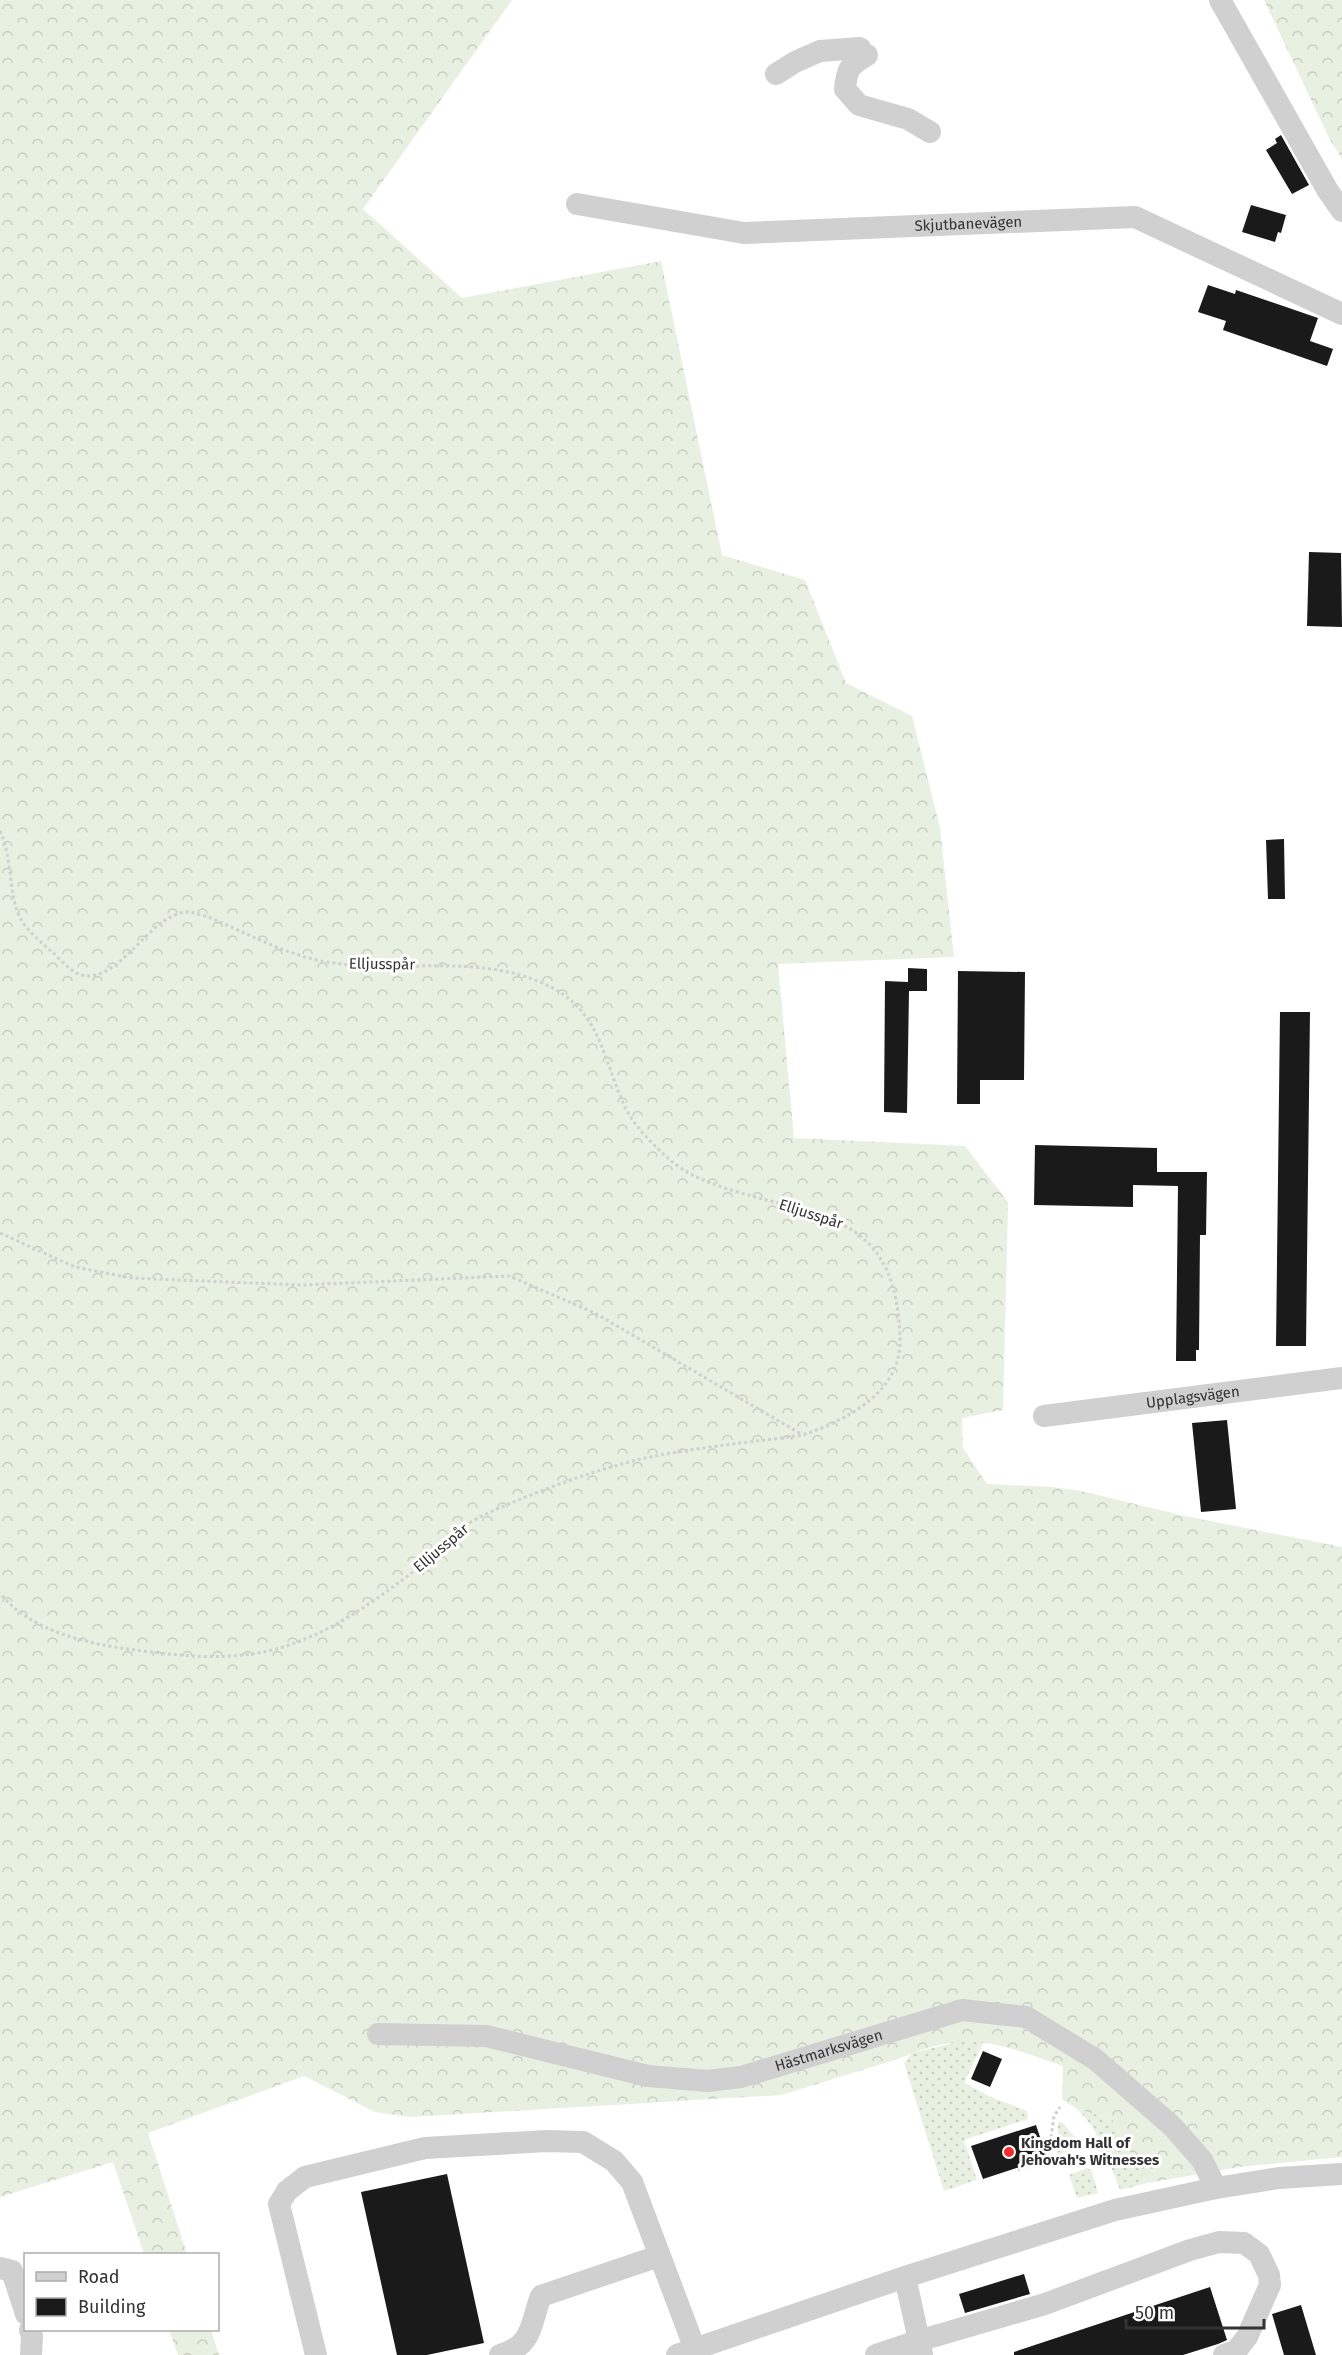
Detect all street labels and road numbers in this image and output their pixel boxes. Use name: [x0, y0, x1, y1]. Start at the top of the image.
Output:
street label: Skjutbanevägen: [914, 213, 1023, 235]
street label: Elljusspår: [349, 954, 415, 974]
street label: Elljusspår: [777, 1195, 845, 1233]
street label: Upplagsvägen: [1145, 1382, 1241, 1412]
street label: Elljusspår: [410, 1520, 472, 1576]
street label: Hästmarksvägen: [773, 2026, 885, 2075]

